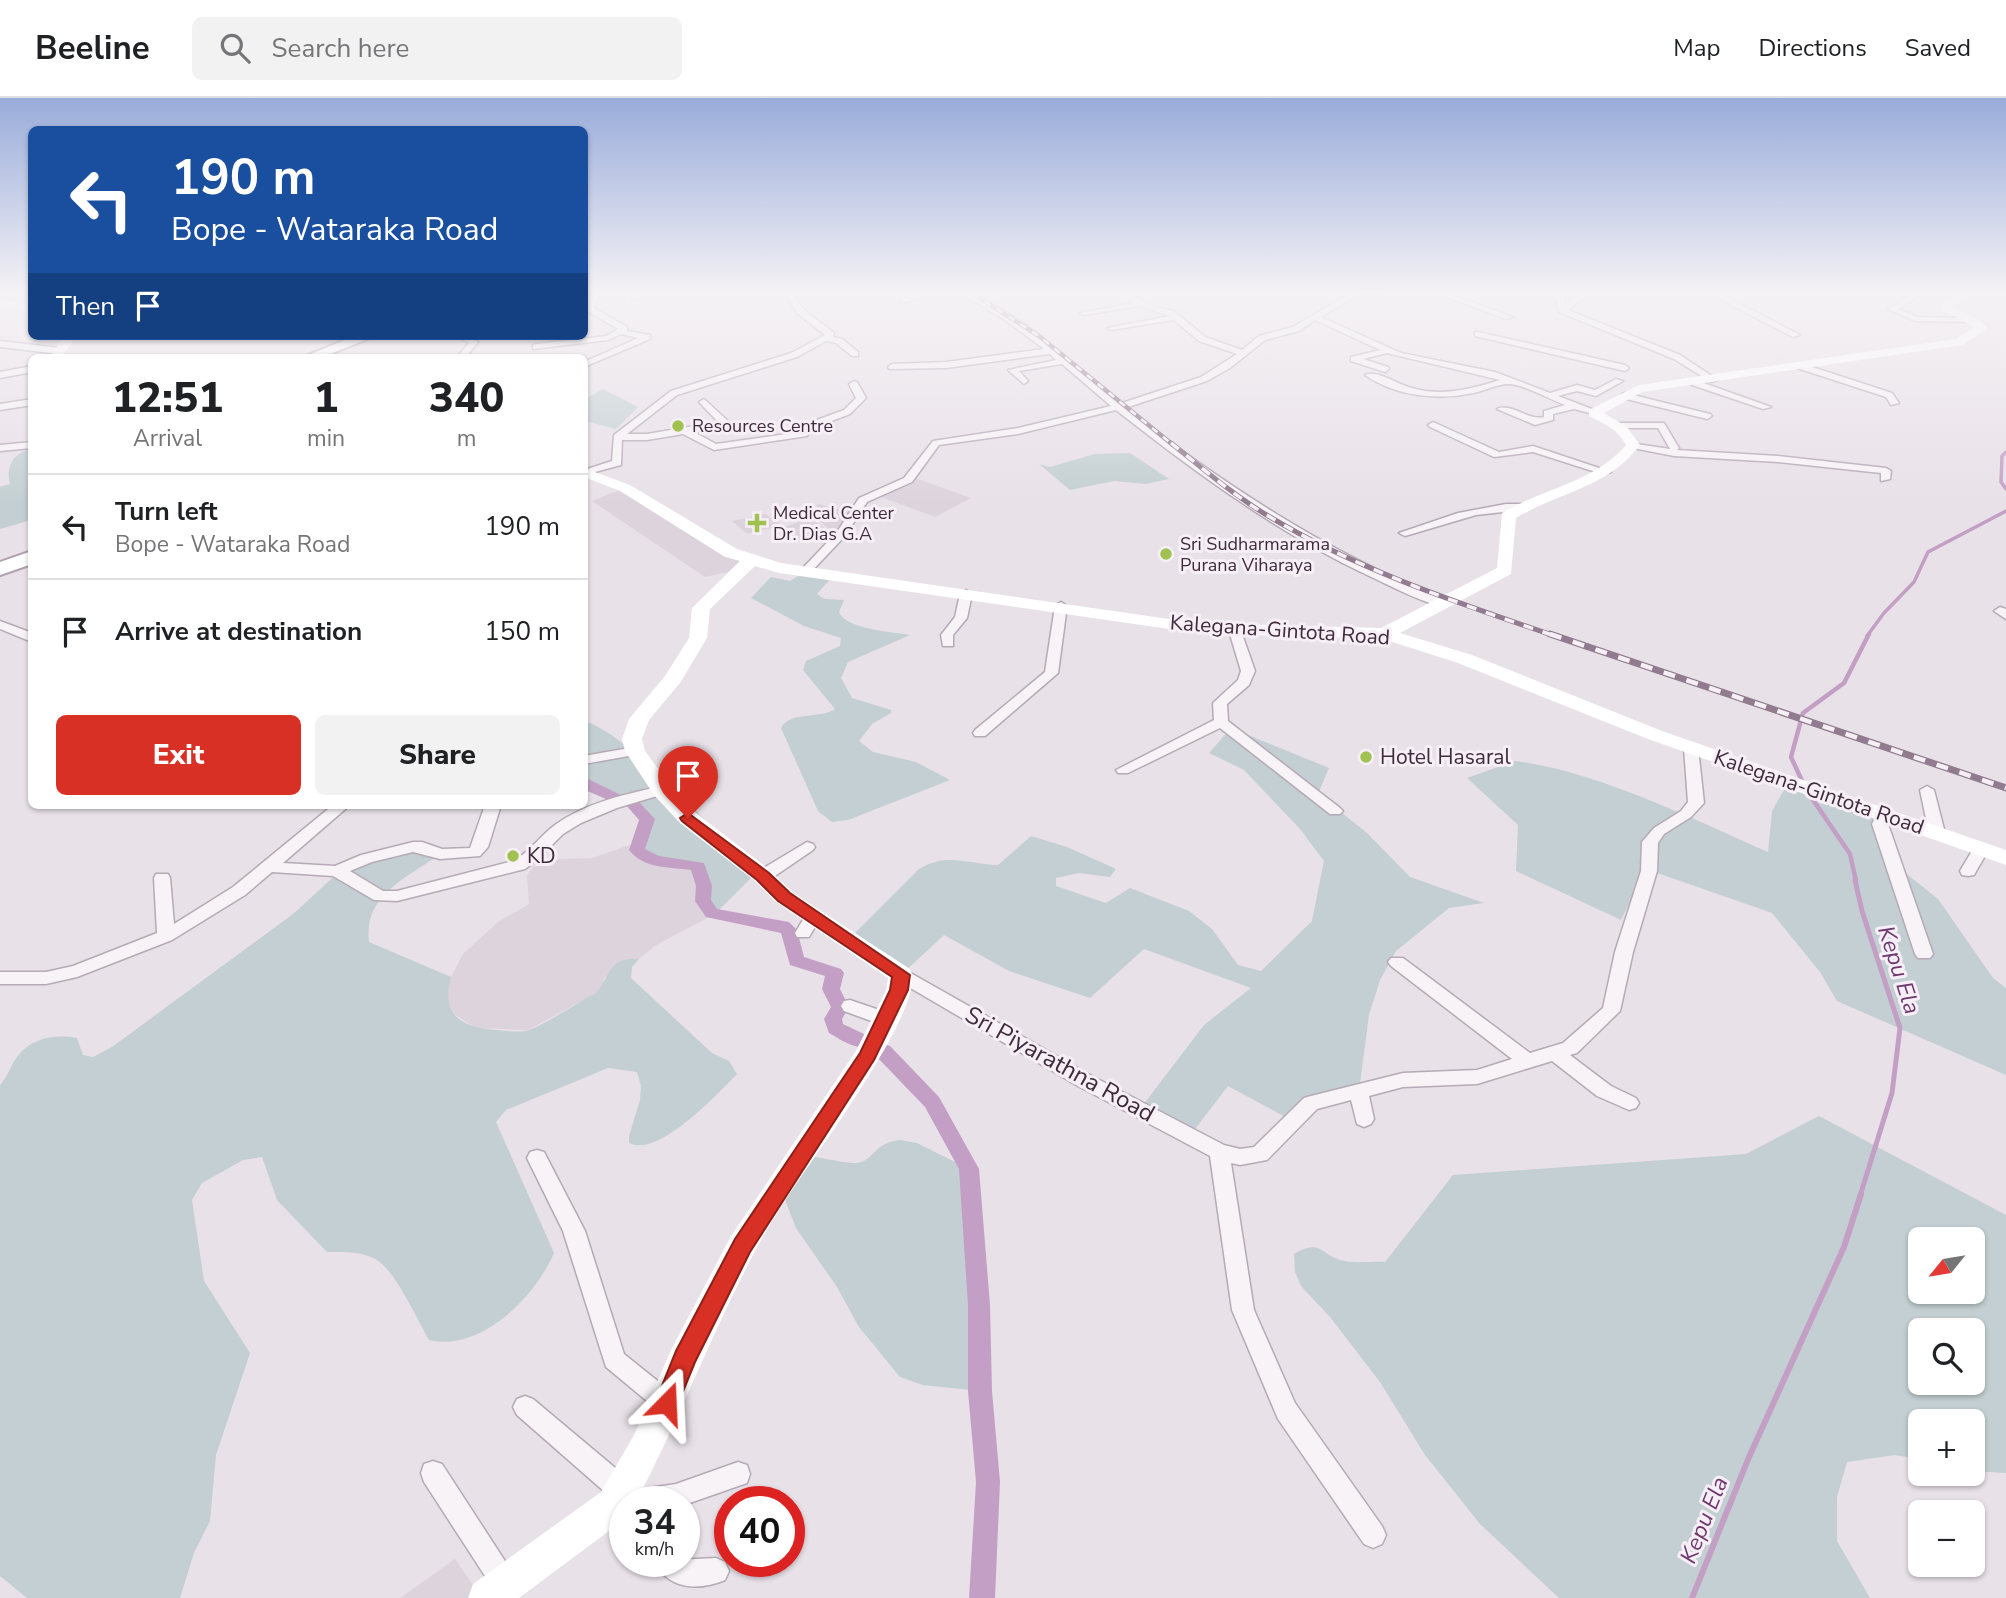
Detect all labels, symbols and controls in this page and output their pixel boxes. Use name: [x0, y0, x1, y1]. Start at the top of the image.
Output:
search box: [192, 17, 682, 80]
text: Beeline: [35, 26, 150, 71]
icon: search: [216, 29, 254, 67]
text: Search here: [272, 31, 409, 66]
text: Map: [1673, 32, 1720, 64]
text: Directions: [1758, 32, 1867, 64]
text: Saved: [1905, 32, 1971, 64]
text: 190 m: [171, 144, 315, 211]
icon: left: [56, 154, 147, 245]
text: Bope - Wataraka Road: [171, 208, 498, 251]
icon: arrive: [129, 287, 167, 325]
text: Then: [56, 289, 115, 324]
text: 12:51: [112, 370, 223, 427]
text: 1: [313, 370, 339, 427]
text: 340: [429, 370, 504, 427]
place label: Resources Centre: [692, 414, 833, 438]
marker: Resources Centre: [670, 418, 686, 434]
text: Arrival: [133, 423, 202, 454]
text: min: [307, 423, 345, 454]
text: m: [457, 423, 476, 454]
text: Turn left: [115, 494, 218, 529]
place label: Medical Center Dr. Dias G.A: [773, 501, 894, 546]
icon: left: [56, 508, 94, 546]
text: 190 m: [484, 509, 560, 544]
marker: Medical Center Dr. Dias G.A: [747, 513, 767, 533]
text: Bope - Wataraka Road: [115, 529, 350, 560]
place label: Sri Sudharmarama Purana Viharaya: [1180, 532, 1330, 577]
marker: Sri Sudharmarama Purana Viharaya: [1158, 546, 1174, 562]
street label: Kalegana-Gintota Road: [1169, 608, 1391, 652]
icon: arrive: [56, 613, 94, 651]
text: Arrive at destination: [115, 614, 362, 649]
text: 150 m: [484, 614, 560, 649]
button: Exit: [56, 715, 301, 795]
button: Share: [315, 715, 560, 795]
place label: Hotel Hasaral: [1380, 743, 1511, 771]
street label: Kalegana-Gintota Road: [1710, 743, 1928, 841]
pin: [658, 746, 718, 818]
marker: Hotel Hasaral: [1358, 749, 1374, 765]
icon: arrive: [669, 757, 707, 795]
place label: KD: [527, 842, 556, 870]
marker: KD: [505, 848, 521, 864]
water label: Kepu Ela: [1870, 922, 1928, 1018]
street label: Sri Piyarathna Road: [959, 999, 1161, 1129]
north arrow: [1908, 1227, 1984, 1304]
map controls: [1908, 1227, 1985, 1577]
button: search: [1908, 1318, 1985, 1395]
position arrow: [630, 1366, 704, 1440]
button: +: [1908, 1409, 1985, 1486]
water label: Kepu Ela: [1673, 1472, 1735, 1568]
speed limit sign: 40: [714, 1486, 805, 1577]
text: 34: [633, 1499, 676, 1546]
button: −: [1908, 1500, 1985, 1577]
text: km/h: [635, 1537, 674, 1561]

